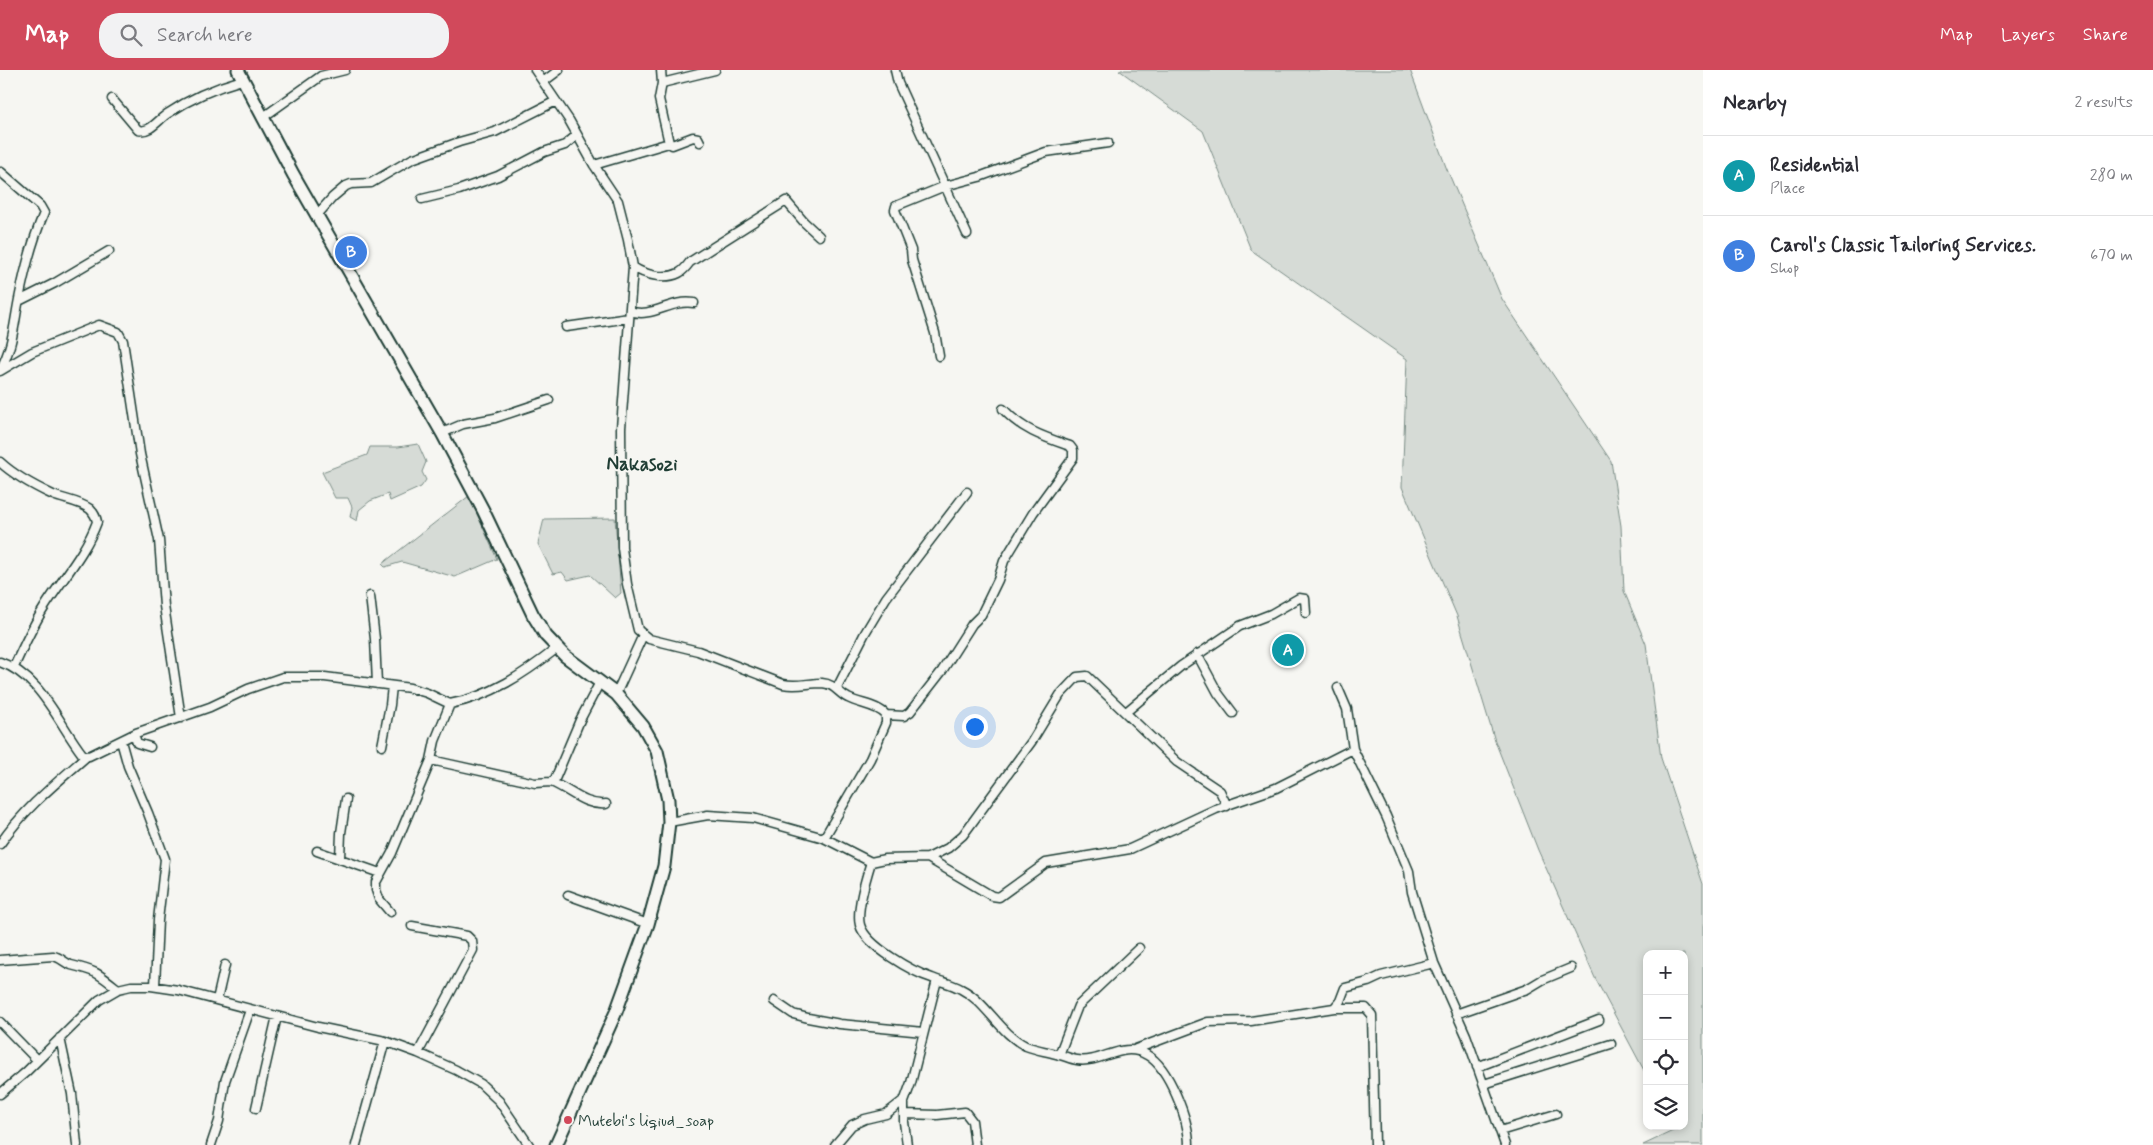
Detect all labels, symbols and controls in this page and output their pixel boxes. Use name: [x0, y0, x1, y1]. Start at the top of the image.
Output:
search box: [99, 13, 449, 58]
text: Map: [25, 20, 69, 51]
icon: search: [117, 21, 145, 49]
text: Search here: [157, 23, 253, 48]
text: Map: [1940, 23, 1973, 47]
text: Layers: [2001, 23, 2055, 47]
text: Share: [2083, 23, 2128, 47]
text: Nearby: [1723, 89, 1787, 117]
text: 2 results: [2075, 92, 2133, 113]
text: Residential: [1770, 153, 1859, 178]
text: A: [1734, 165, 1744, 186]
text: 280 m: [2090, 165, 2133, 186]
text: Place: [1770, 178, 1805, 199]
pin: B: [335, 233, 367, 271]
text: Carol's Classic Tailoring Services.: [1770, 233, 2036, 258]
text: B: [1734, 245, 1744, 266]
text: 670 m: [2090, 245, 2133, 266]
text: Shop: [1770, 258, 1799, 279]
district label: Nakasozi: [607, 452, 677, 477]
pin: A: [1272, 631, 1304, 669]
your location: [962, 714, 988, 740]
map controls: [1643, 950, 1688, 1130]
button: +: [1643, 950, 1688, 995]
button: −: [1643, 995, 1688, 1040]
button: locate: [1643, 1040, 1688, 1085]
button: layers: [1643, 1085, 1688, 1130]
place label: Mutebi's liqiud_soap: [578, 1111, 714, 1132]
marker: Mutebi's liqiud_soap: [562, 1114, 574, 1126]

